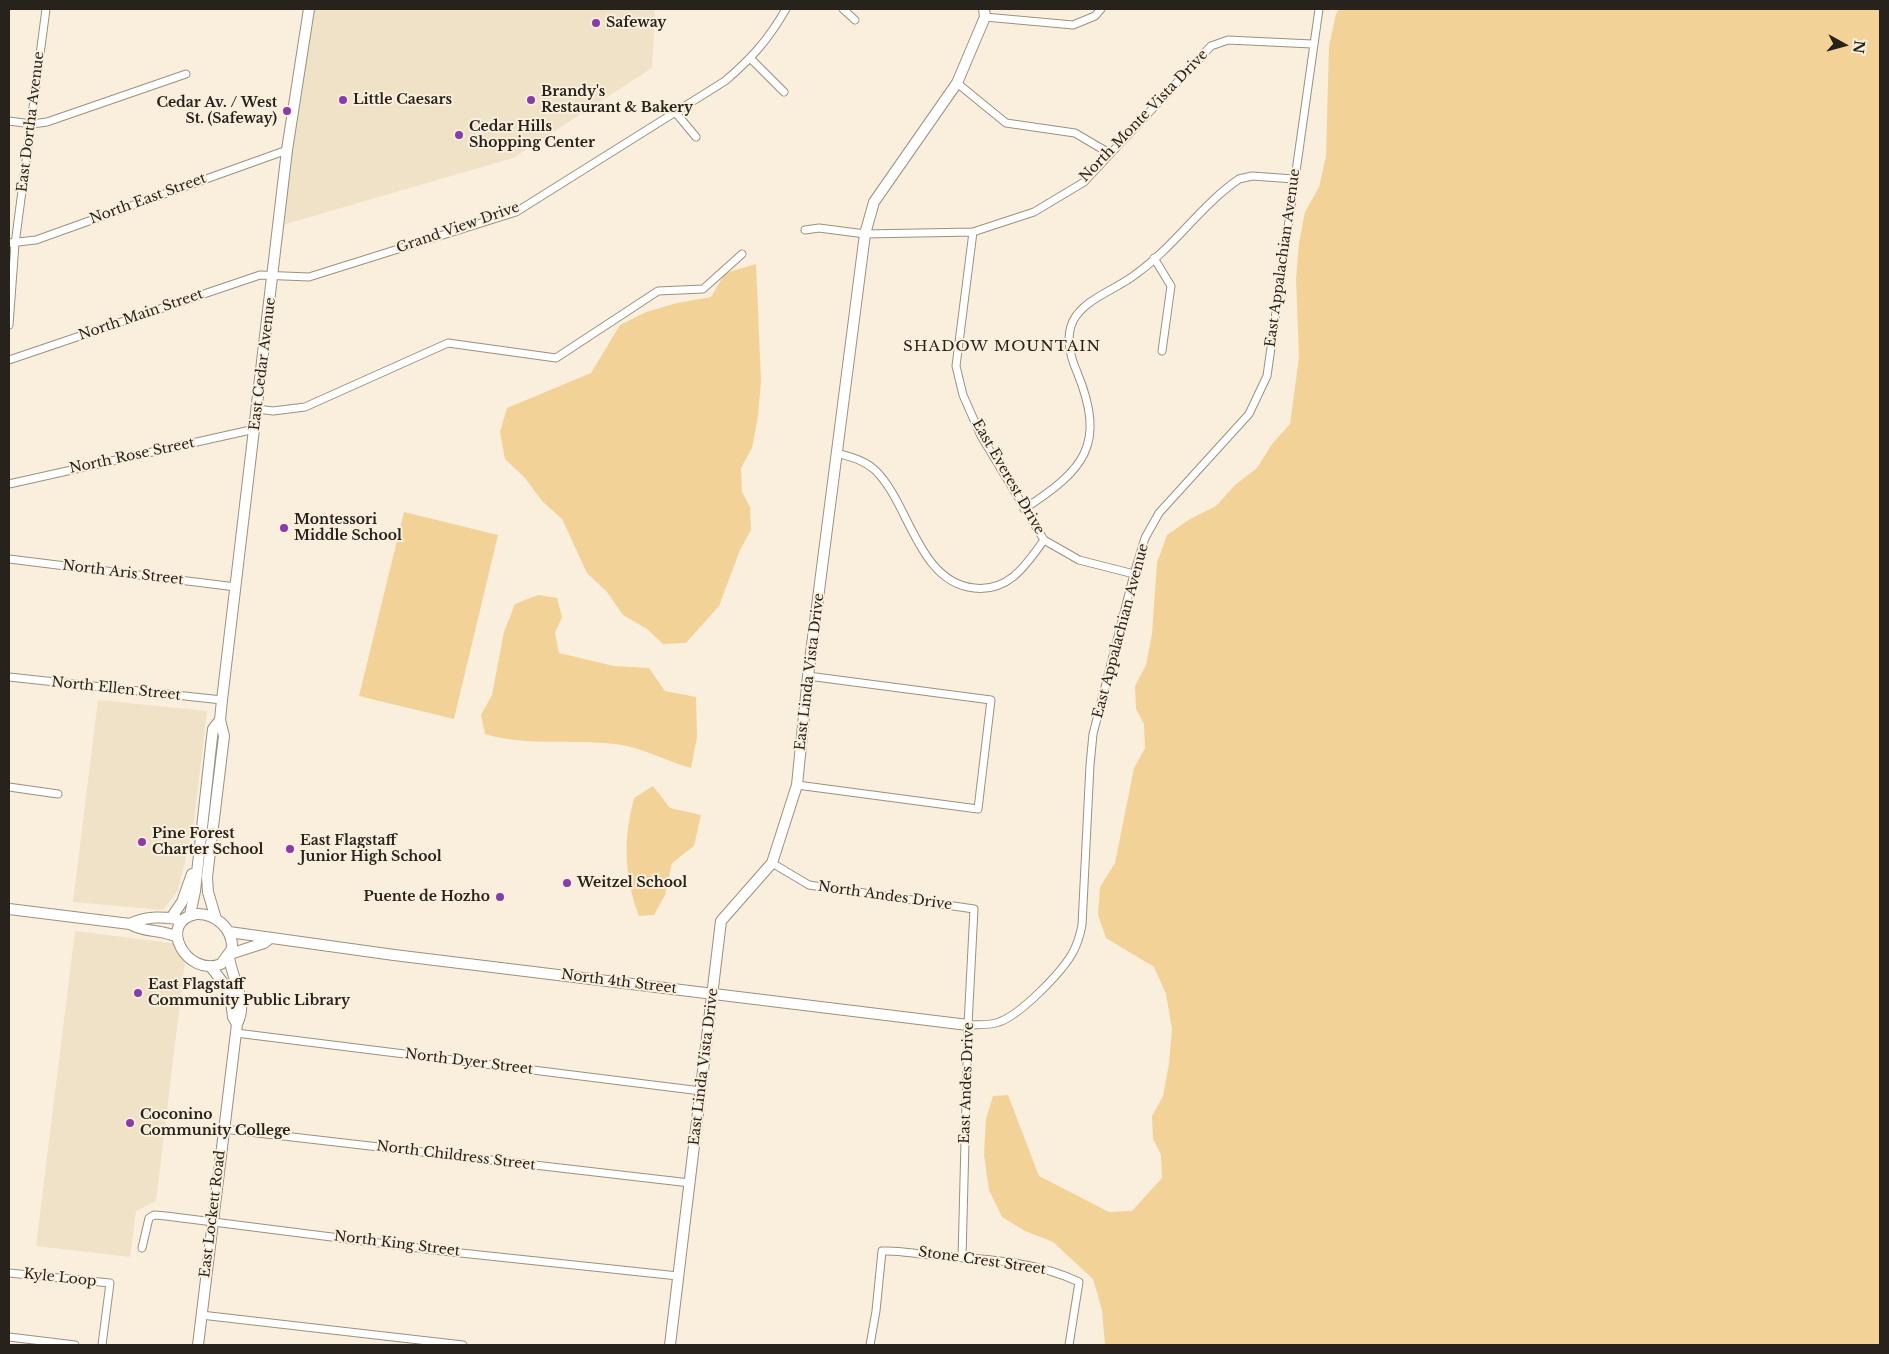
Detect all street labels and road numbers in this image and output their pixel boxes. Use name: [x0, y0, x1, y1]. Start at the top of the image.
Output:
street label: North Monte Vista Drive: [1076, 46, 1212, 186]
street label: East Dortha Avenue: [14, 51, 48, 193]
street label: East Appalachian Avenue: [1262, 168, 1304, 348]
street label: North East Street: [87, 170, 209, 228]
street label: Grand View Drive: [394, 199, 522, 257]
street label: North Main Street: [77, 286, 205, 344]
street label: East Cedar Avenue: [246, 296, 280, 432]
street label: East Everest Drive: [968, 417, 1048, 537]
street label: North Rose Street: [68, 435, 196, 477]
street label: East Appalachian Avenue: [1090, 542, 1152, 720]
street label: North Aris Street: [62, 557, 184, 589]
street label: East Linda Vista Drive: [792, 592, 828, 752]
street label: North Ellen Street: [50, 674, 182, 704]
street label: North Andes Drive: [817, 878, 953, 914]
street label: North 4th Street: [560, 967, 678, 997]
street label: East Linda Vista Drive: [686, 987, 722, 1147]
street label: East Andes Drive: [956, 1022, 978, 1144]
street label: North Dyer Street: [404, 1046, 534, 1078]
street label: North Childress Street: [376, 1138, 536, 1174]
street label: East Lockett Road: [197, 1149, 229, 1279]
street label: North King Street: [333, 1228, 461, 1260]
street label: Stone Crest Street: [917, 1244, 1047, 1278]
street label: Kyle Loop: [23, 1266, 97, 1290]

